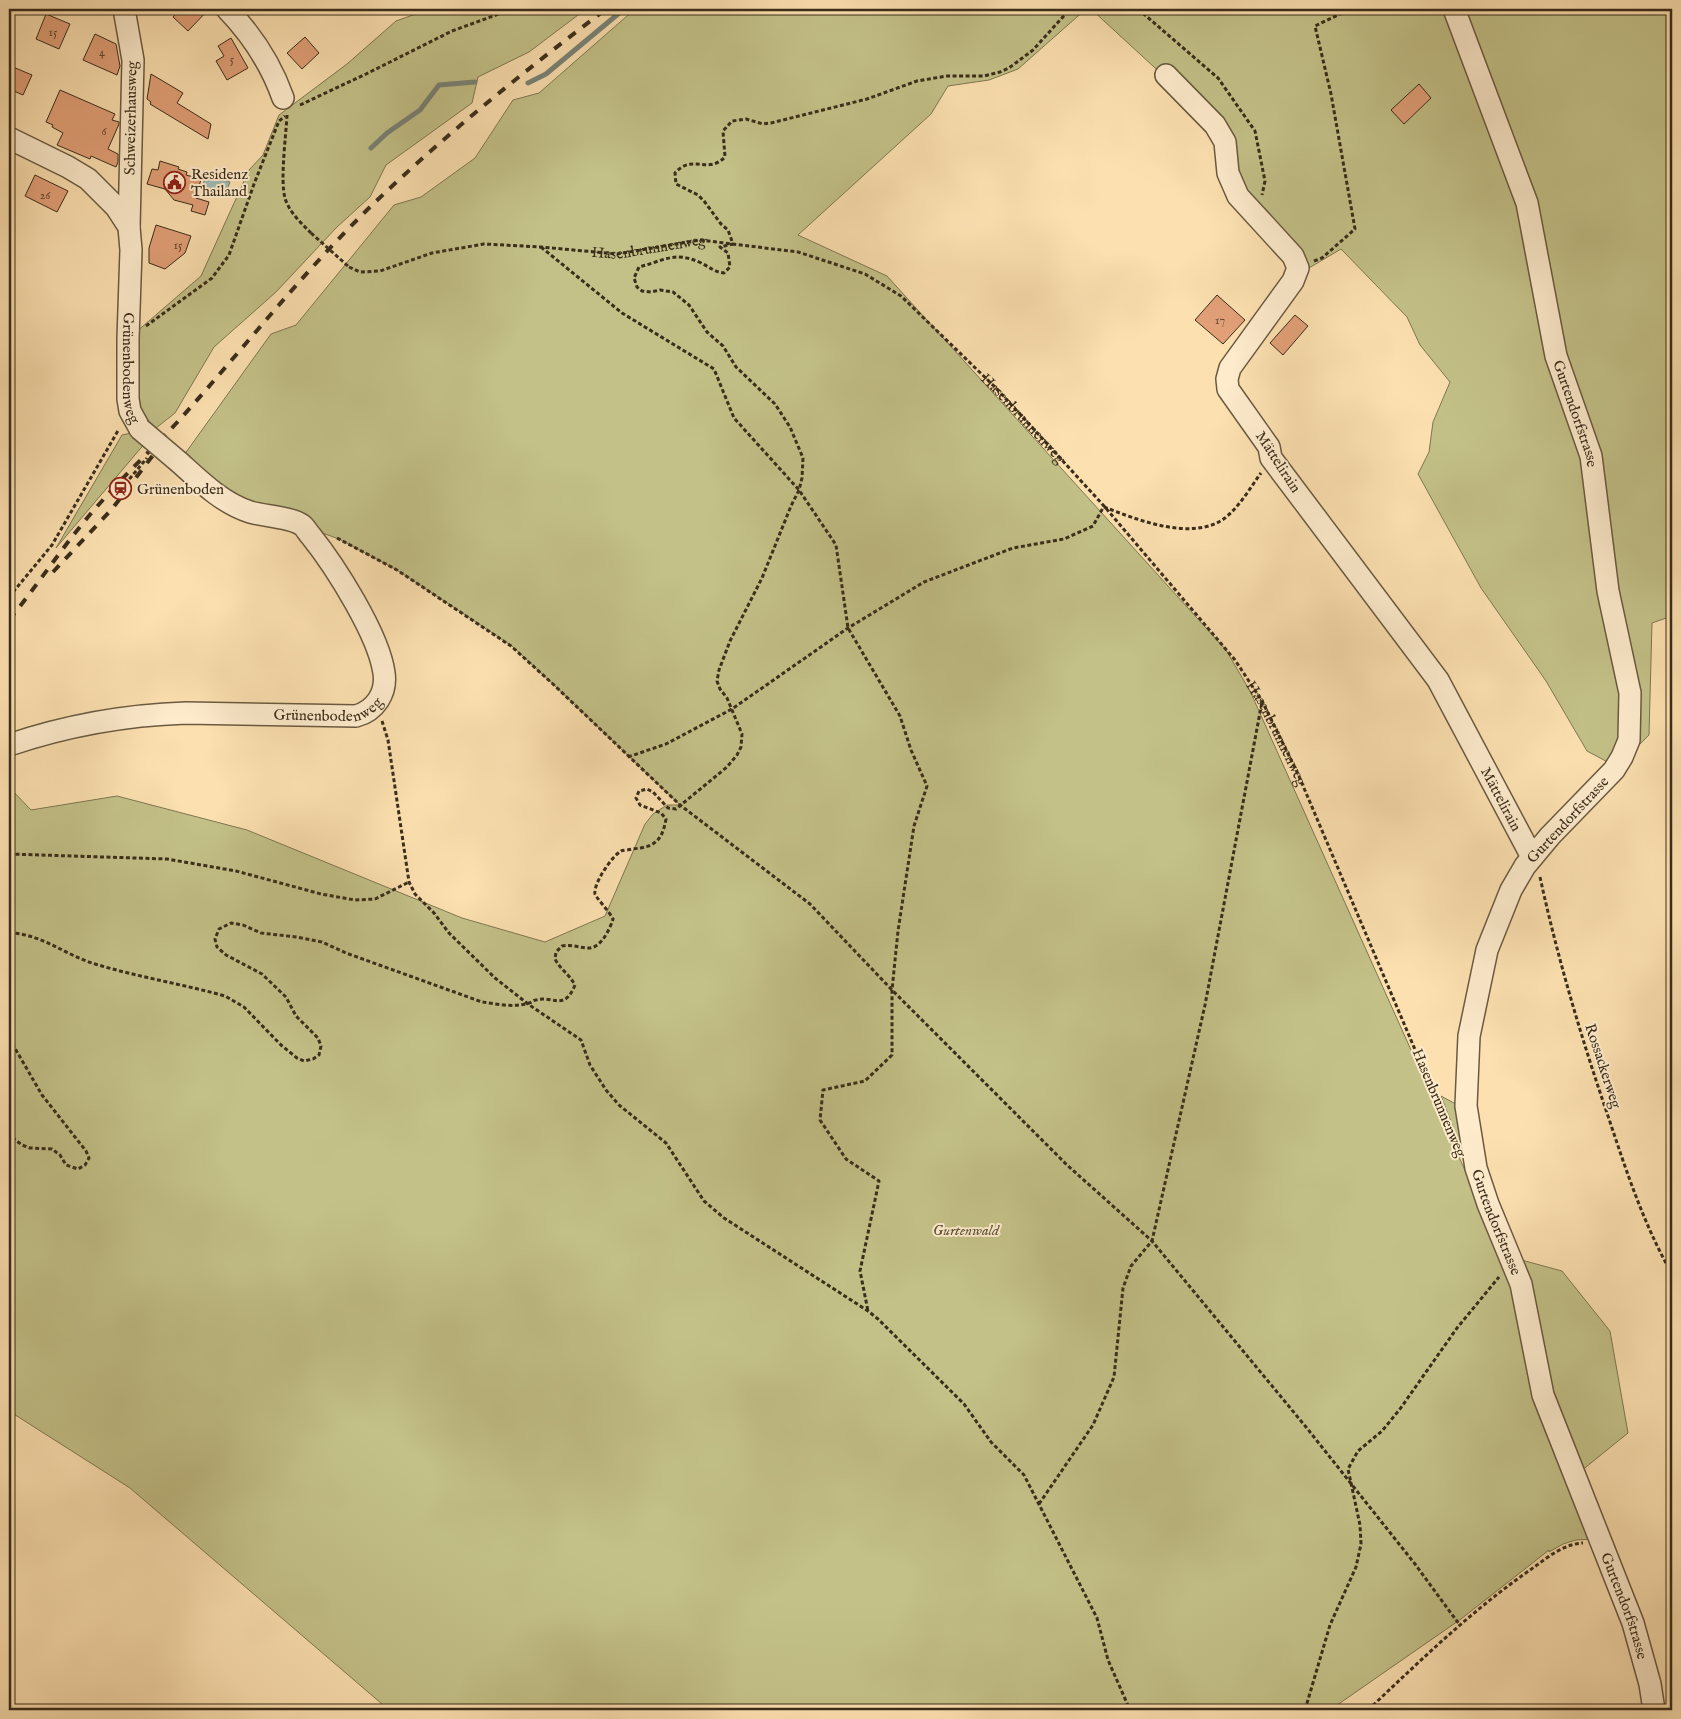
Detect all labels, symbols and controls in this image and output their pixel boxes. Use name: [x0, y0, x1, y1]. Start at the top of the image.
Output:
house number: 15: [49, 25, 58, 40]
house number: 4: [99, 45, 105, 60]
house number: 5: [230, 52, 235, 67]
street label: Schweizerhausweg: [121, 60, 142, 175]
house number: 6: [101, 124, 107, 139]
place label: Residenz Thailand: [191, 165, 248, 201]
public building icon: Residenz Thailand: [163, 171, 187, 195]
house number: 26: [40, 188, 51, 203]
street label: Hasenbrunnenweg: [591, 230, 709, 264]
house number: 15: [174, 238, 183, 253]
street label: Grünenbodenweg: [119, 312, 145, 428]
house number: 17: [1215, 313, 1225, 328]
street label: Gurtendorfstrasse: [1549, 357, 1602, 468]
street label: Hasenbrunnenweg: [977, 369, 1070, 468]
street label: Mättelirain: [1251, 428, 1305, 496]
station icon: Grünenboden: [109, 477, 133, 501]
place label: Grünenboden: [137, 480, 224, 499]
street label: Hasenbrunnenweg: [1242, 677, 1312, 790]
street label: Grünenbodenweg: [273, 693, 387, 726]
street label: Mättelirain: [1476, 764, 1526, 834]
street label: Gurtendorfstrasse: [1523, 772, 1613, 867]
street label: Rossackerweg: [1580, 1021, 1626, 1112]
street label: Hasenbrunnenweg: [1408, 1046, 1471, 1161]
street label: Gurtendorfstrasse: [1468, 1167, 1526, 1278]
park label: Gurtenwald: [933, 1221, 1000, 1240]
street label: Gurtendorfstrasse: [1597, 1550, 1652, 1661]

